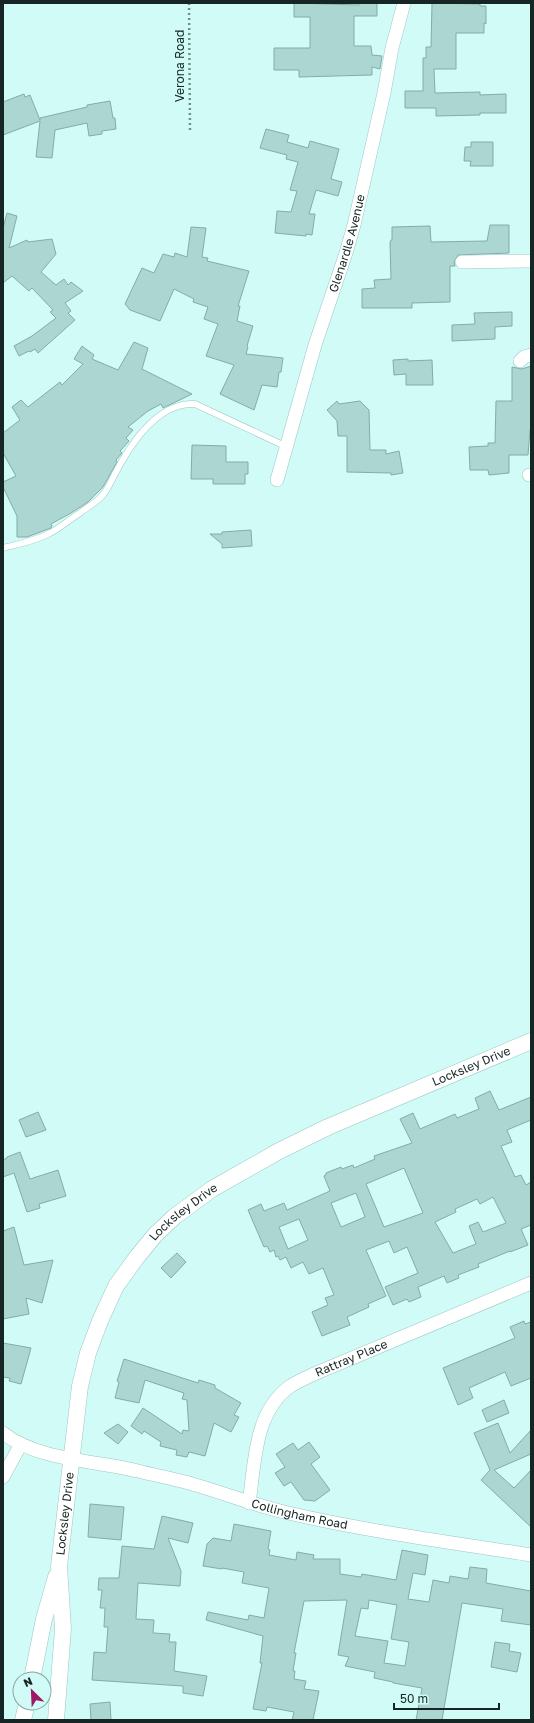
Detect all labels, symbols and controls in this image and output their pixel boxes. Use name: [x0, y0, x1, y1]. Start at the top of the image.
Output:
street label: Verona Road: [172, 30, 187, 102]
street label: Glenardle Avenue: [325, 193, 368, 294]
street label: Locksley Drive: [430, 1043, 513, 1089]
street label: Locksley Drive: [145, 1180, 220, 1244]
street label: Rattray Place: [313, 1336, 390, 1380]
street label: Locksley Drive: [52, 1471, 77, 1556]
street label: Collingham Road: [250, 1495, 349, 1532]
north arrow: [12, 1671, 52, 1711]
text: N: [21, 1674, 34, 1689]
scale bar: [394, 1685, 499, 1711]
text: 50 m: [400, 1691, 428, 1706]

